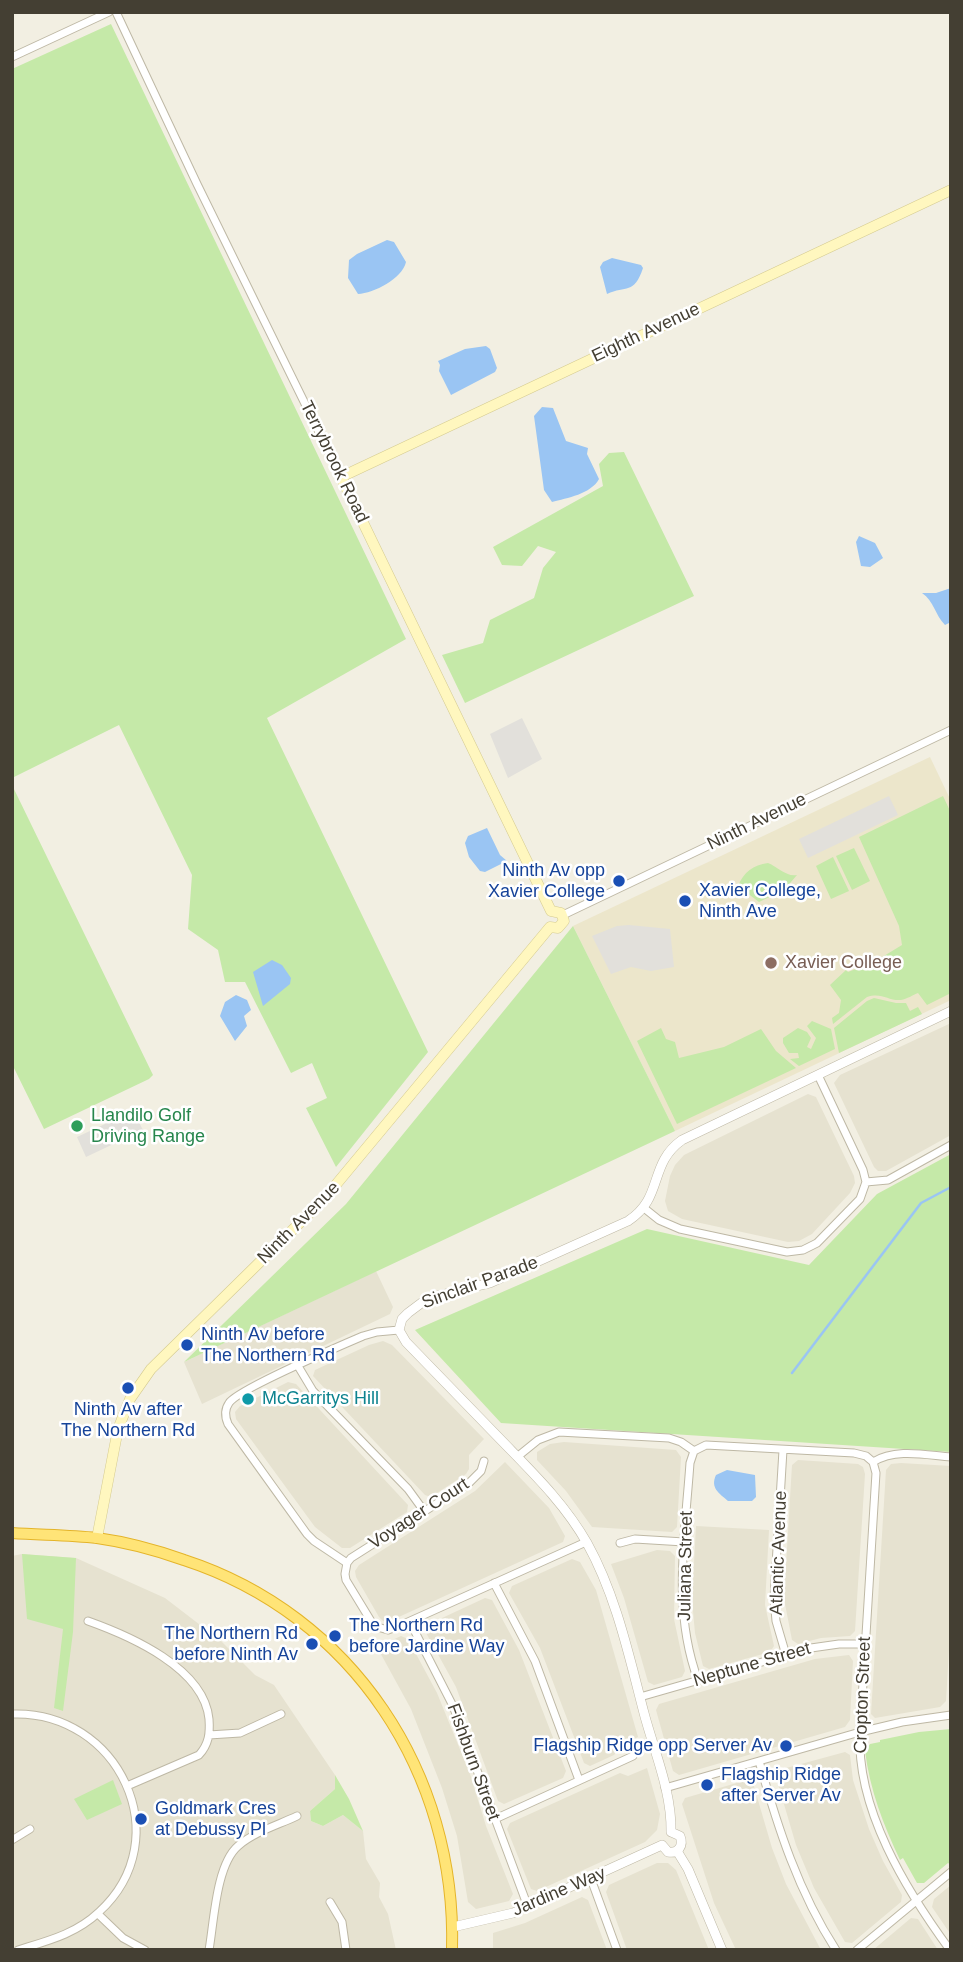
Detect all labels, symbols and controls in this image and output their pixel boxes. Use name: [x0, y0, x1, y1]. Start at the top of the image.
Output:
street label: Eighth Avenue: [589, 299, 703, 367]
street label: Terrybrook Road: [295, 397, 373, 527]
street label: Ninth Avenue: [704, 789, 810, 855]
place label: Ninth Av opp Xavier College: [488, 860, 605, 903]
marker: Ninth Av opp Xavier College: [611, 873, 627, 889]
place label: Xavier College, Ninth Ave: [699, 880, 821, 922]
marker: Xavier College, Ninth Ave: [677, 893, 693, 909]
place label: Xavier College: [785, 952, 902, 974]
marker: Xavier College: [763, 955, 779, 971]
place label: Llandilo Golf Driving Range: [91, 1105, 205, 1148]
marker: Llandilo Golf Driving Range: [69, 1118, 85, 1134]
street label: Ninth Avenue: [253, 1177, 345, 1269]
street label: Sinclair Parade: [419, 1252, 541, 1314]
place label: Ninth Av before The Northern Rd: [201, 1324, 335, 1366]
marker: Ninth Av before The Northern Rd: [179, 1337, 195, 1353]
marker: Ninth Av after The Northern Rd: [120, 1380, 136, 1396]
place label: McGarritys Hill: [262, 1388, 379, 1410]
marker: McGarritys Hill: [240, 1391, 256, 1407]
place label: Ninth Av after The Northern Rd: [61, 1399, 195, 1442]
street label: Voyager Court: [365, 1474, 473, 1554]
street label: Atlantic Avenue: [766, 1490, 792, 1616]
street label: Juliana Street: [674, 1511, 698, 1621]
place label: The Northern Rd before Jardine Way: [349, 1615, 504, 1658]
place label: The Northern Rd before Ninth Av: [164, 1623, 298, 1666]
marker: The Northern Rd before Jardine Way: [327, 1628, 343, 1644]
marker: The Northern Rd before Ninth Av: [304, 1636, 320, 1652]
street label: Cropton Street: [850, 1636, 876, 1754]
street label: Neptune Street: [691, 1638, 813, 1692]
street label: Fishburn Street: [442, 1700, 504, 1824]
place label: Flagship Ridge opp Server Av: [533, 1735, 772, 1757]
marker: Flagship Ridge opp Server Av: [778, 1738, 794, 1754]
place label: Flagship Ridge after Server Av: [721, 1764, 841, 1806]
marker: Flagship Ridge after Server Av: [699, 1777, 715, 1793]
place label: Goldmark Cres at Debussy Pl: [155, 1798, 276, 1840]
marker: Goldmark Cres at Debussy Pl: [133, 1811, 149, 1827]
street label: Jardine Way: [509, 1863, 609, 1921]

